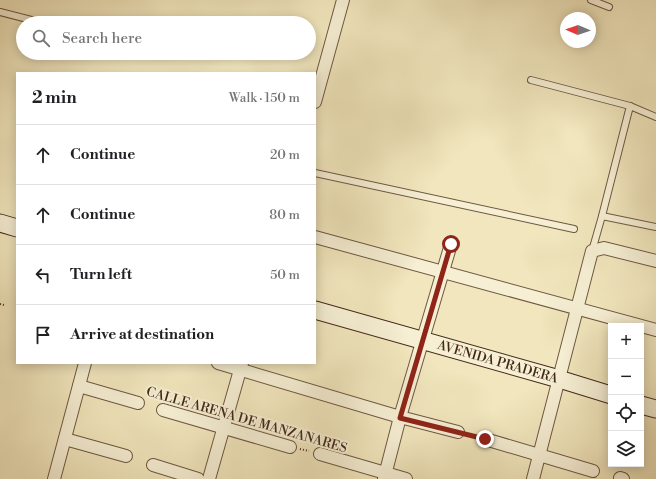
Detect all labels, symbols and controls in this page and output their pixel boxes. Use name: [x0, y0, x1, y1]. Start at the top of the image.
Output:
north arrow: [560, 12, 596, 48]
search box: [16, 16, 316, 60]
icon: search: [30, 27, 52, 49]
text: Search here: [62, 29, 142, 48]
text: 2 min: [32, 87, 77, 109]
text: Walk · 150 m: [229, 90, 300, 106]
icon: ahead: [32, 144, 54, 166]
text: Continue: [70, 145, 135, 164]
text: 20 m: [270, 147, 300, 163]
icon: ahead: [32, 204, 54, 226]
text: Continue: [70, 205, 135, 224]
text: 80 m: [269, 207, 300, 223]
route start: [442, 235, 460, 253]
icon: left: [32, 264, 54, 286]
text: Turn left: [70, 265, 132, 284]
text: 50 m: [270, 267, 300, 283]
map controls: [608, 323, 644, 467]
button: +: [608, 323, 644, 359]
icon: arrive: [32, 324, 54, 346]
text: Arrive at destination: [70, 325, 214, 344]
street label: AVENIDA PRADERA: [435, 337, 561, 387]
button: −: [608, 359, 644, 395]
street label: CALLE ARENA DE MANZANARES: [144, 384, 349, 456]
button: locate: [608, 395, 644, 431]
route end: [476, 430, 494, 448]
button: layers: [608, 431, 644, 467]

